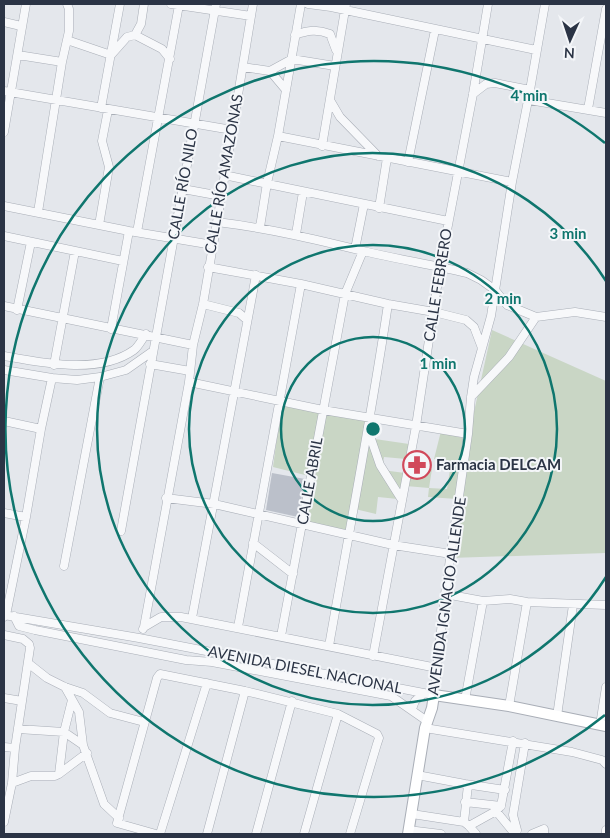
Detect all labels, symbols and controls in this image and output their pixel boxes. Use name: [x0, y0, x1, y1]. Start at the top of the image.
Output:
north arrow: [545, 15, 595, 65]
text: N: [563, 45, 575, 62]
text: 4 min: [510, 86, 548, 104]
street label: CALLE RÍO AMAZONAS: [200, 93, 246, 255]
street label: CALLE RÍO NILO: [163, 127, 201, 241]
text: 3 min: [549, 224, 587, 242]
street label: CALLE FEBRERO: [419, 227, 455, 343]
text: 2 min: [484, 289, 522, 307]
text: 1 min: [419, 354, 457, 372]
centre of rings: [364, 420, 382, 438]
street label: CALLE ABRIL: [292, 435, 326, 526]
pharmacy icon: Farmacia DELCAM: [402, 450, 432, 480]
place label: Farmacia DELCAM: [436, 455, 561, 473]
street label: AVENIDA IGNACIO ALLENDE: [423, 495, 469, 696]
street label: AVENIDA DIESEL NACIONAL: [207, 641, 404, 697]

